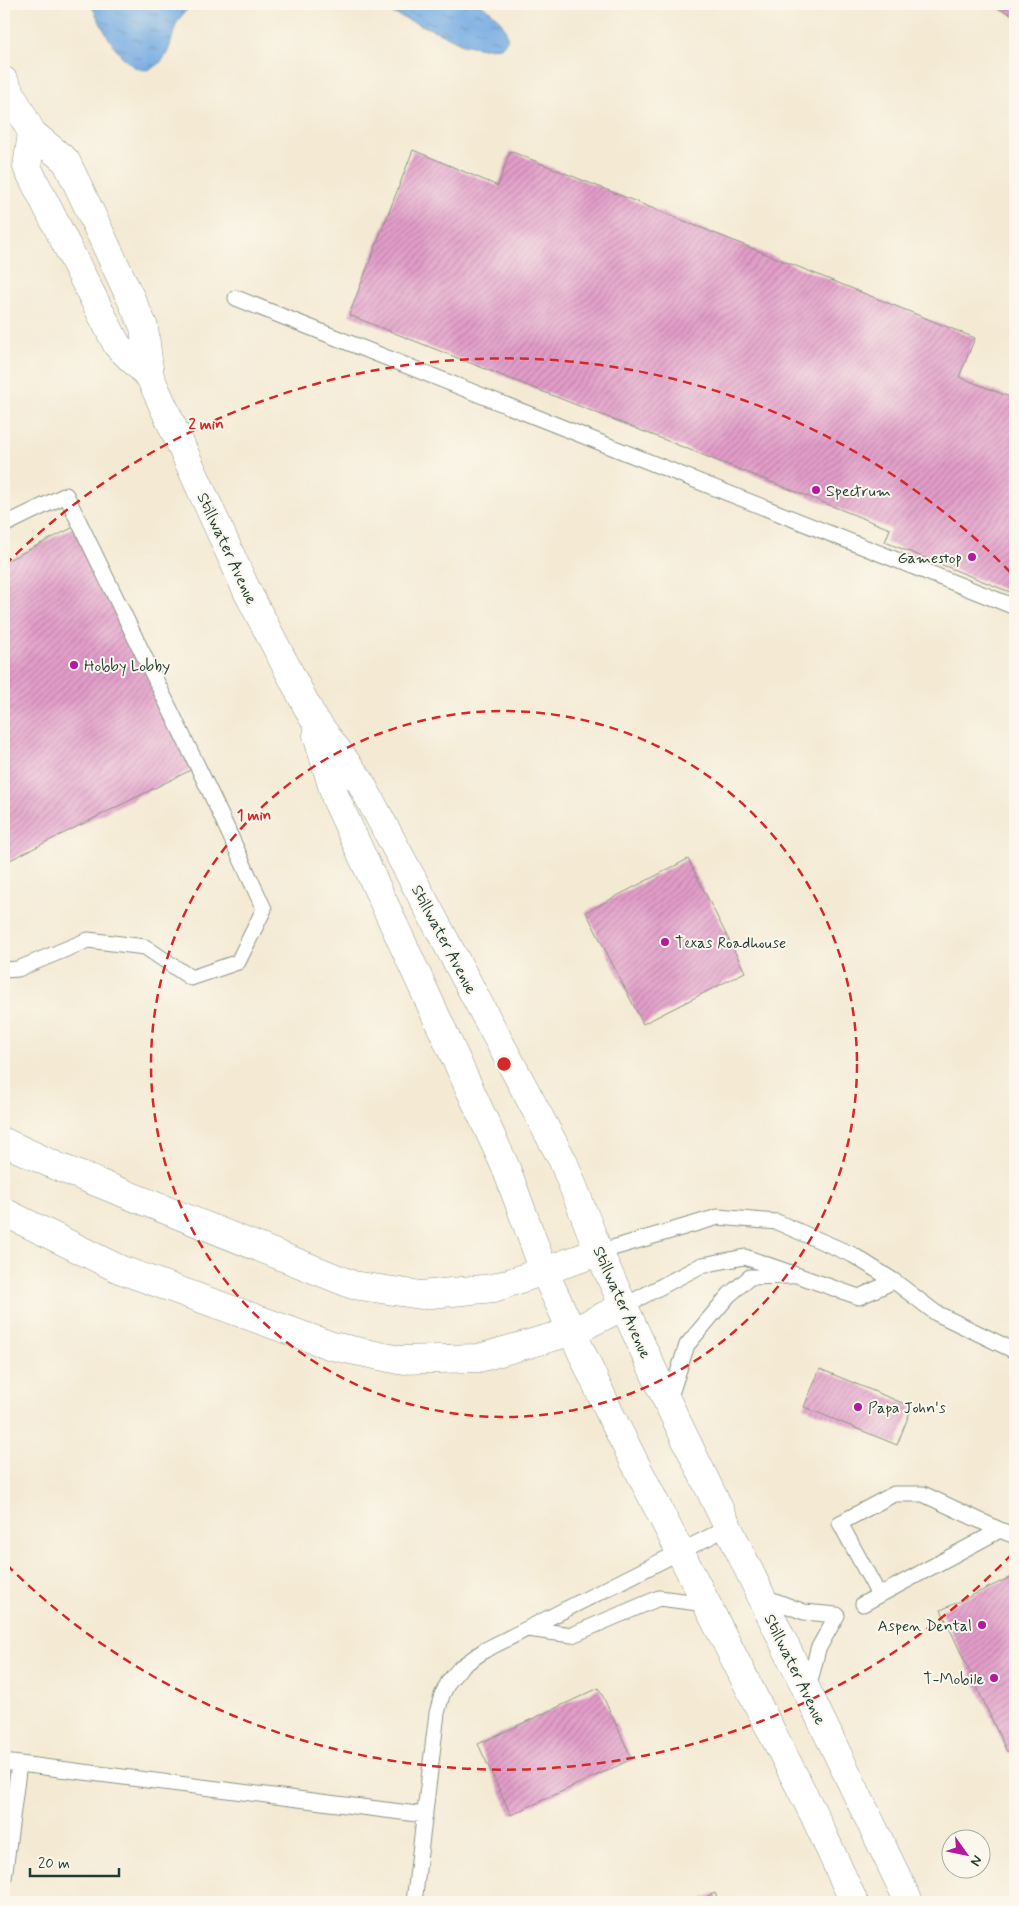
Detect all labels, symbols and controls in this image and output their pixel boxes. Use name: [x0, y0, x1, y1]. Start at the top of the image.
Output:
text: 2 min: [188, 415, 224, 435]
place label: Spectrum: [826, 481, 891, 502]
marker: Spectrum: [810, 484, 822, 496]
street label: Stillwater Avenue: [192, 489, 262, 608]
place label: Gamestop: [898, 548, 962, 569]
marker: Gamestop: [966, 551, 978, 563]
place label: Hobby Lobby: [84, 656, 170, 677]
marker: Hobby Lobby: [68, 659, 80, 671]
text: 1 min: [237, 806, 271, 826]
street label: Stillwater Avenue: [406, 881, 482, 998]
place label: Texas Roadhouse: [675, 933, 786, 954]
marker: Texas Roadhouse: [659, 936, 671, 948]
centre of rings: [495, 1055, 513, 1073]
street label: Stillwater Avenue: [587, 1243, 656, 1363]
place label: Papa John's: [868, 1398, 946, 1419]
marker: Papa John's: [852, 1401, 864, 1413]
street label: Stillwater Avenue: [759, 1611, 831, 1729]
place label: Aspen Dental: [877, 1616, 972, 1637]
marker: Aspen Dental: [976, 1619, 988, 1631]
place label: T-Mobile: [923, 1669, 984, 1690]
marker: T-Mobile: [988, 1672, 1000, 1684]
north arrow: [942, 1828, 992, 1878]
scale bar: [30, 1846, 119, 1878]
text: N: [966, 1852, 986, 1869]
text: 20 m: [38, 1854, 70, 1874]

